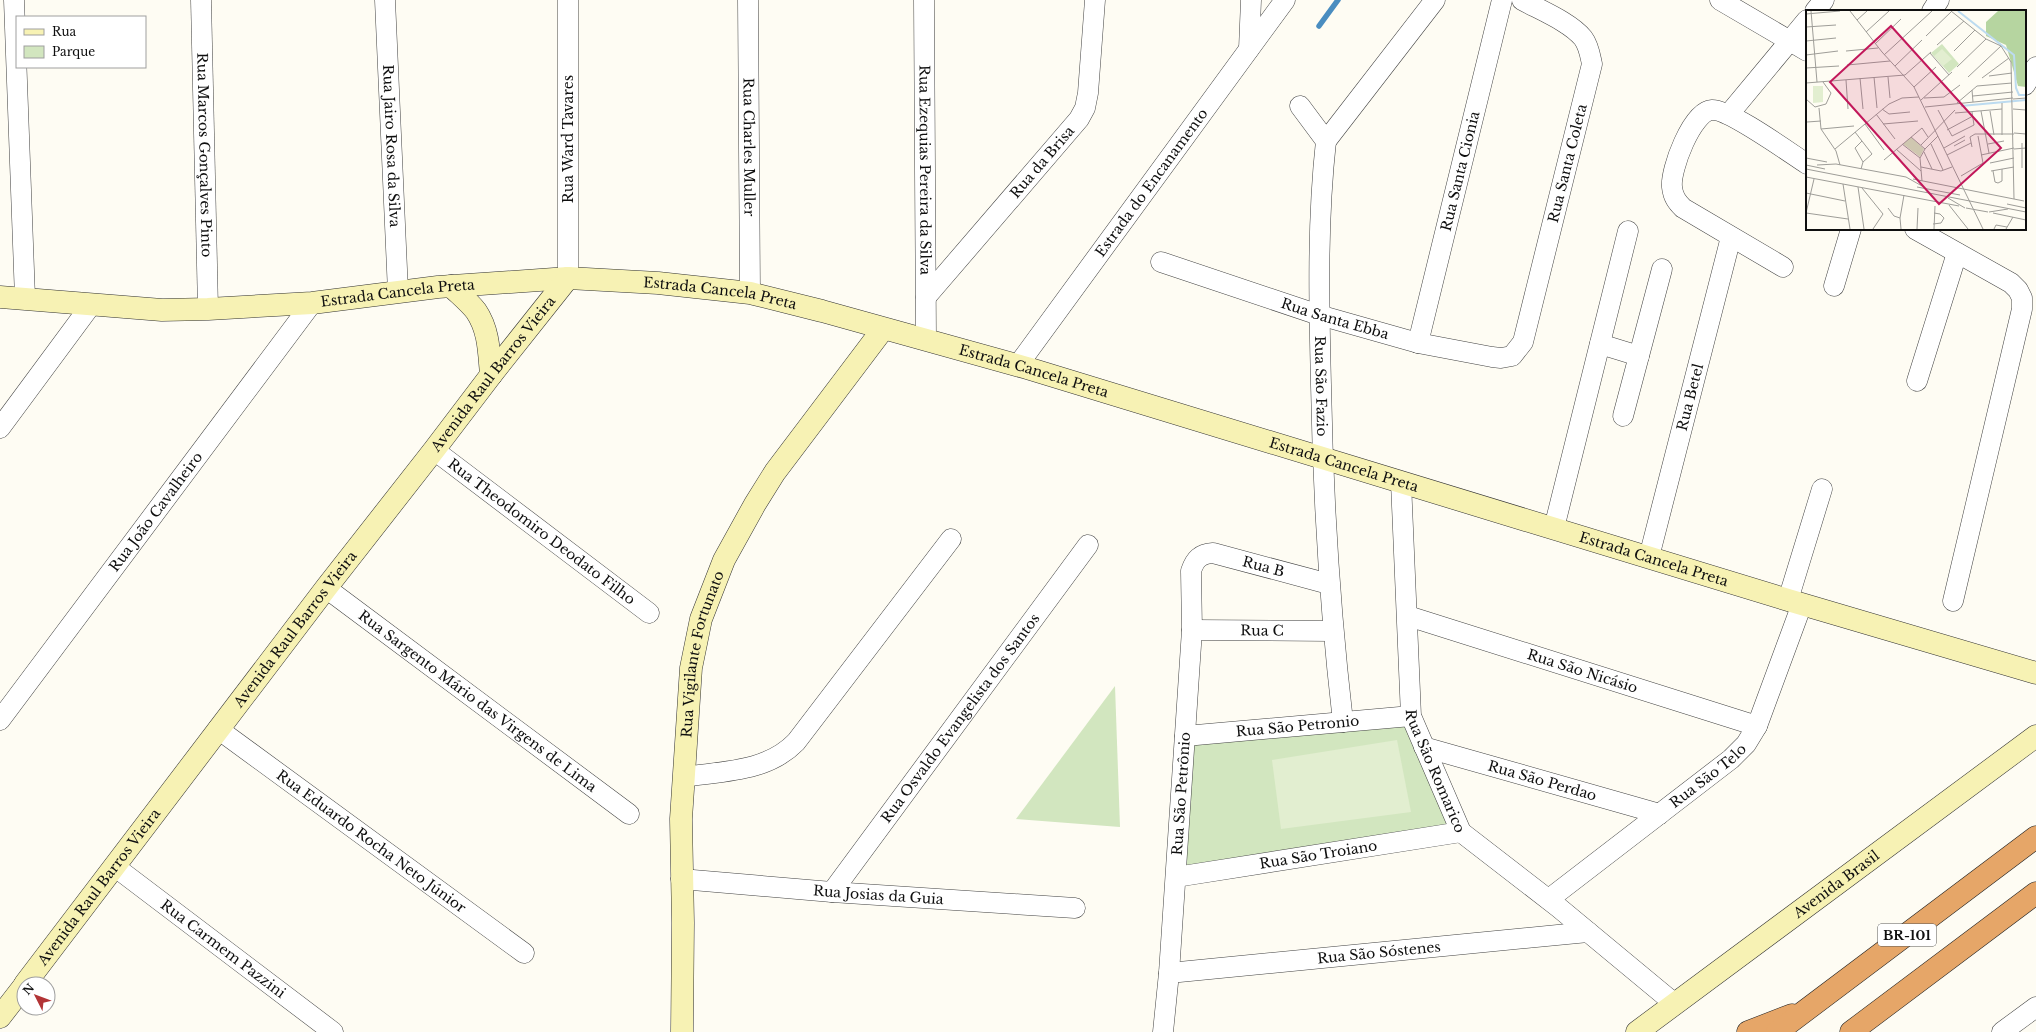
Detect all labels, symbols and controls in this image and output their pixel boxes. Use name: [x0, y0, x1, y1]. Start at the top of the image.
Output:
inset map: [1806, 10, 2026, 230]
legend: [16, 16, 146, 68]
text: Rua: [52, 24, 76, 39]
text: Parque: [52, 44, 95, 59]
street label: Rua Marcos Gonçalves Pinto: [193, 52, 216, 257]
street label: Rua Jairo Rosa da Silva: [379, 64, 404, 228]
street label: Rua Ezequias Pereira da Silva: [915, 65, 935, 275]
street label: Rua Ward Tavares: [559, 75, 577, 203]
street label: Rua Charles Muller: [740, 78, 758, 217]
street label: Rua Santa Coleta: [1544, 102, 1591, 224]
street label: Estrada do Encanamento: [1091, 105, 1212, 260]
street label: Rua Santa Cionia: [1437, 109, 1484, 233]
street label: Rua da Brisa: [1006, 122, 1078, 202]
street label: Estrada Cancela Preta: [643, 273, 799, 313]
street label: Estrada Cancela Preta: [320, 275, 476, 311]
street label: Avenida Raul Barros Vieira: [426, 292, 559, 456]
street label: Rua Santa Ebba: [1279, 294, 1391, 343]
street label: Rua São Fazio: [1311, 336, 1331, 437]
street label: Estrada Cancela Preta: [957, 341, 1111, 401]
street label: Rua Betel: [1673, 361, 1707, 433]
street label: Estrada Cancela Preta: [1267, 433, 1421, 496]
street label: Rua João Cavalheiro: [105, 448, 206, 575]
street label: Rua Theodomiro Deodato Filho: [444, 455, 639, 608]
street label: Estrada Cancela Preta: [1577, 528, 1731, 590]
street label: Avenida Raul Barros Vieira: [229, 547, 361, 712]
street label: Rua B: [1240, 552, 1287, 581]
street label: Rua Vigilante Fortunato: [677, 568, 728, 738]
street label: Rua Sargento Mário das Virgens de Lima: [355, 606, 600, 796]
street label: Rua Osvaldo Evangelista dos Santos: [877, 610, 1043, 826]
street label: Rua C: [1240, 621, 1284, 640]
street label: Rua São Nicásio: [1525, 645, 1640, 697]
street label: Rua São Romarico: [1402, 709, 1469, 836]
street label: Rua São Petronio: [1235, 712, 1360, 740]
street label: Rua São Petrônio: [1168, 731, 1194, 856]
street label: Rua São Telo: [1666, 740, 1750, 812]
street label: Rua São Perdao: [1486, 757, 1599, 805]
street label: Rua Eduardo Rocha Neto Júnior: [273, 766, 470, 917]
street label: Avenida Raul Barros Vieira: [33, 805, 164, 970]
street label: Rua São Troiano: [1258, 836, 1378, 873]
street label: Avenida Brasil: [1789, 846, 1883, 923]
street label: Rua Josias da Guia: [812, 881, 944, 908]
street label: Rua Carmem Pazzini: [157, 896, 289, 1002]
road number: BR-101: [1878, 924, 1936, 946]
street label: Rua São Sóstenes: [1316, 937, 1442, 967]
north arrow: [16, 976, 56, 1016]
text: N: [20, 980, 38, 998]

